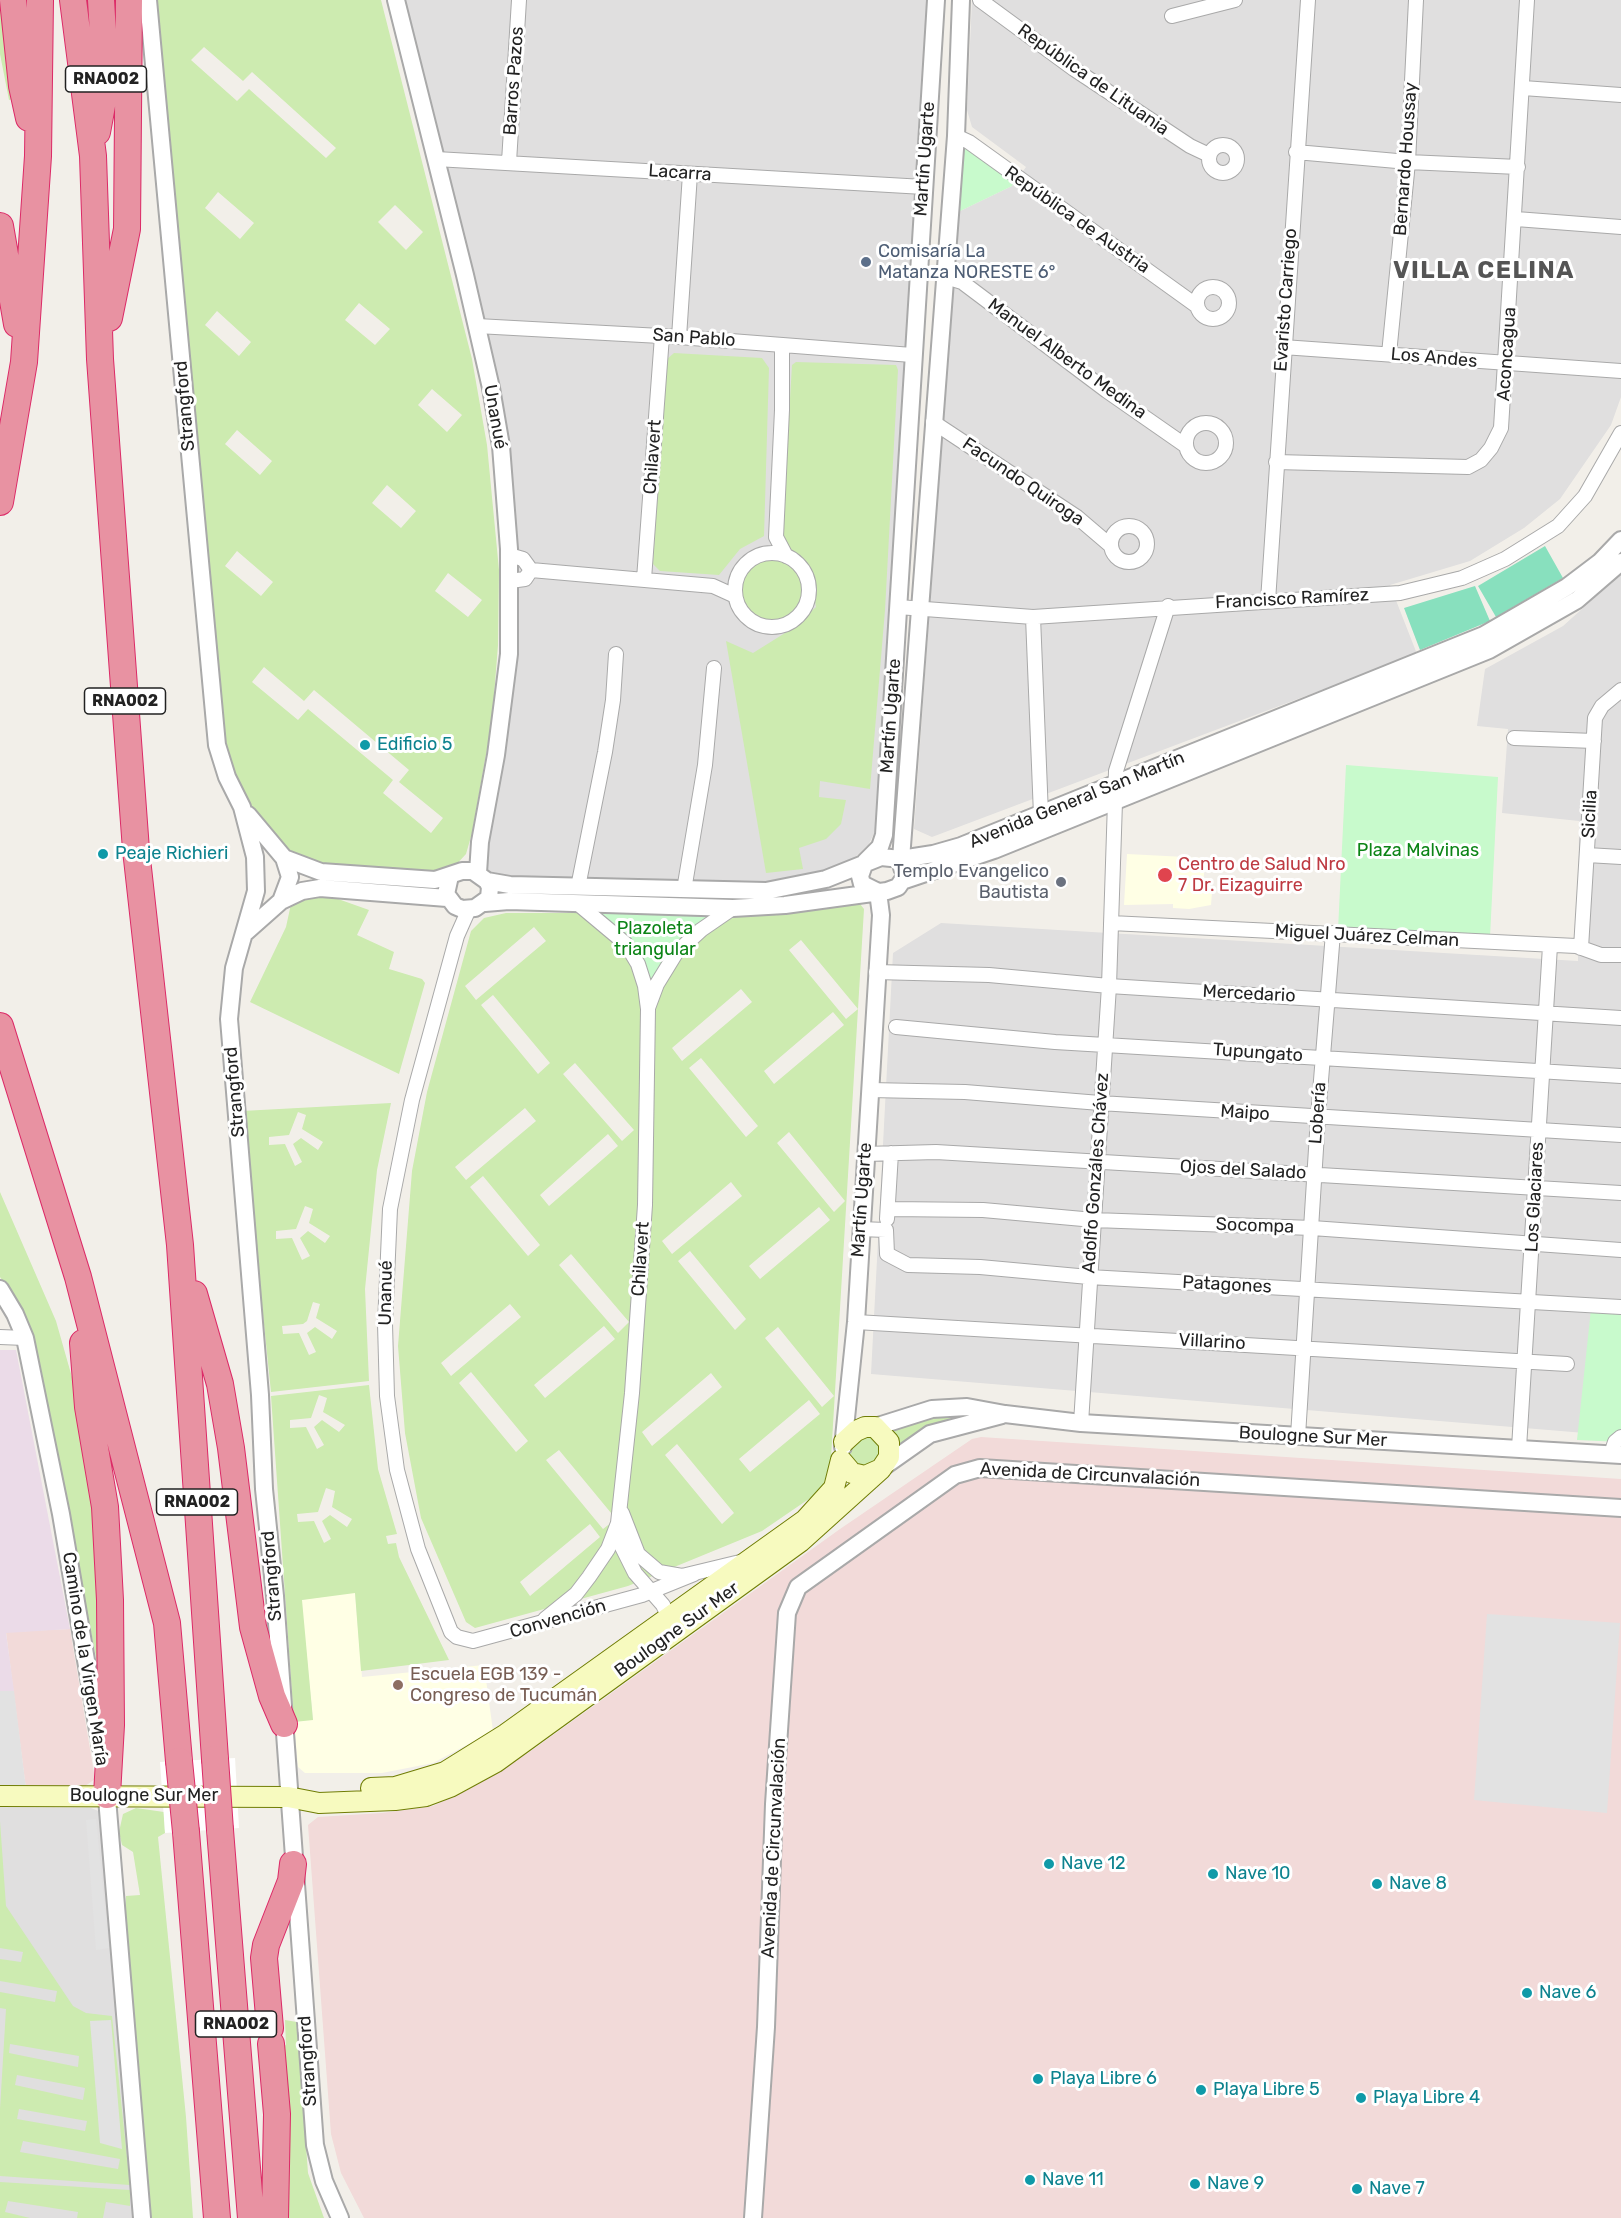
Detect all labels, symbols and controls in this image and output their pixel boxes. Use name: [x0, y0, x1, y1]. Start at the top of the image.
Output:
street label: República de Lituania: [1013, 20, 1173, 140]
street label: Barros Pazos: [499, 26, 529, 136]
road number: RNA002: [66, 66, 146, 92]
street label: Bernardo Houssay: [1390, 81, 1422, 237]
street label: Martín Ugarte: [910, 101, 940, 217]
street label: Lacarra: [648, 160, 712, 186]
street label: República de Austria: [1000, 162, 1154, 278]
street label: Evaristo Carriego: [1270, 228, 1302, 372]
place label: Comisaría La Matanza NORESTE 6°: [878, 241, 1056, 284]
marker: Comisaría La Matanza NORESTE 6°: [859, 255, 873, 269]
district label: VILLA CELINA: [1393, 257, 1575, 285]
street label: Manuel Alberto Medina: [983, 294, 1151, 424]
street label: Aconcagua: [1493, 306, 1521, 402]
street label: San Pablo: [652, 324, 736, 352]
street label: Los Andes: [1390, 343, 1478, 373]
street label: Strangford: [170, 360, 200, 452]
street label: Unanué: [479, 383, 511, 451]
street label: Chilavert: [640, 419, 666, 495]
street label: Facundo Quiroga: [958, 433, 1088, 531]
street label: Francisco Ramírez: [1215, 584, 1369, 614]
street label: Martín Ugarte: [876, 658, 906, 774]
road number: RNA002: [84, 688, 166, 714]
place label: Edificio 5: [377, 734, 452, 756]
marker: Edificio 5: [358, 738, 372, 752]
street label: Avenida General San Martín: [966, 747, 1188, 853]
street label: Sicilia: [1578, 789, 1602, 839]
park label: Plaza Malvinas: [1357, 840, 1479, 862]
place label: Peaje Richieri: [115, 843, 228, 865]
marker: Peaje Richieri: [96, 847, 110, 861]
place label: Centro de Salud Nro 7 Dr. Eizaguirre: [1178, 854, 1345, 896]
place label: Templo Evangelico Bautista: [893, 861, 1049, 904]
marker: Centro de Salud Nro 7 Dr. Eizaguirre: [1156, 866, 1174, 884]
marker: Templo Evangelico Bautista: [1054, 875, 1068, 889]
park label: Plazoleta triangular: [614, 918, 696, 960]
street label: Miguel Juárez Celman: [1274, 920, 1460, 952]
street label: Mercedario: [1202, 981, 1296, 1007]
street label: Tupungato: [1212, 1039, 1304, 1067]
street label: Strangford: [220, 1046, 250, 1138]
street label: Adolfo Gonzáles Chávez: [1078, 1072, 1114, 1274]
street label: Lobería: [1305, 1081, 1331, 1145]
street label: Maipo: [1219, 1100, 1271, 1126]
street label: Los Glaciares: [1521, 1141, 1549, 1253]
street label: Martín Ugarte: [847, 1142, 877, 1258]
street label: Ojos del Salado: [1179, 1156, 1307, 1184]
street label: Socompa: [1215, 1214, 1295, 1238]
street label: Chilavert: [628, 1221, 654, 1297]
street label: Unanué: [375, 1260, 397, 1326]
street label: Patagones: [1182, 1272, 1272, 1298]
street label: Villarino: [1178, 1329, 1246, 1355]
street label: Boulogne Sur Mer: [1238, 1422, 1388, 1452]
street label: Avenida de Circunvalación: [979, 1458, 1201, 1492]
road number: RNA002: [156, 1489, 238, 1515]
street label: Strangford: [257, 1530, 287, 1622]
street label: Camino de la Virgen María: [57, 1551, 113, 1767]
street label: Boulogne Sur Mer: [611, 1578, 743, 1682]
street label: Convención: [507, 1595, 609, 1643]
place label: Escuela EGB 139 - Congreso de Tucumán: [410, 1664, 597, 1706]
marker: Escuela EGB 139 - Congreso de Tucumán: [391, 1678, 405, 1692]
street label: Avenida de Circunvalación: [757, 1737, 791, 1959]
street label: Boulogne Sur Mer: [70, 1785, 218, 1807]
place label: Nave 12: [1061, 1853, 1126, 1875]
marker: Nave 12: [1042, 1857, 1056, 1871]
place label: Nave 10: [1225, 1863, 1291, 1885]
marker: Nave 10: [1206, 1867, 1220, 1881]
place label: Nave 8: [1389, 1873, 1447, 1895]
marker: Nave 8: [1370, 1877, 1384, 1891]
place label: Nave 6: [1539, 1982, 1596, 2004]
marker: Nave 6: [1520, 1986, 1534, 2000]
road number: RNA002: [196, 2011, 276, 2037]
street label: Strangford: [294, 2015, 322, 2107]
place label: Playa Libre 6: [1050, 2068, 1157, 2090]
marker: Playa Libre 6: [1031, 2072, 1045, 2086]
place label: Playa Libre 5: [1213, 2079, 1320, 2101]
marker: Playa Libre 5: [1194, 2083, 1208, 2097]
place label: Playa Libre 4: [1373, 2087, 1480, 2109]
marker: Playa Libre 4: [1354, 2091, 1368, 2105]
place label: Nave 11: [1042, 2169, 1104, 2191]
marker: Nave 11: [1023, 2173, 1037, 2187]
place label: Nave 9: [1207, 2173, 1264, 2195]
marker: Nave 9: [1188, 2177, 1202, 2191]
place label: Nave 7: [1369, 2178, 1425, 2200]
marker: Nave 7: [1350, 2182, 1364, 2196]

